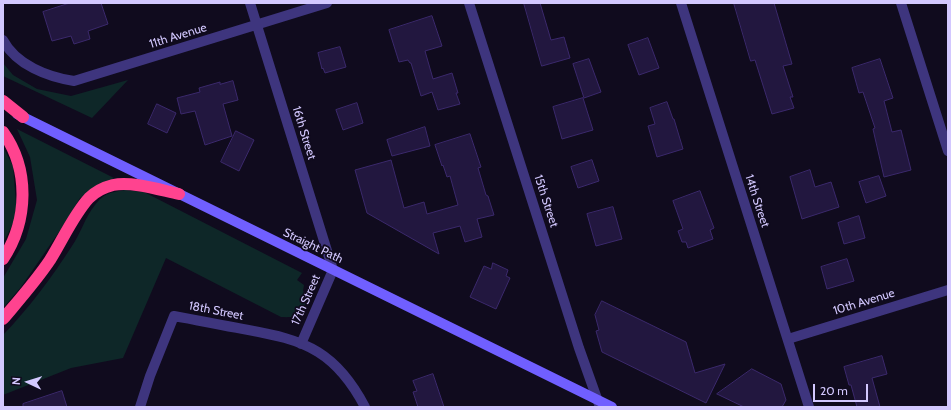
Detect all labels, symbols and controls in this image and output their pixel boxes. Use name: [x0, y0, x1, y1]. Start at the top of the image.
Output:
street label: 11th Avenue: [148, 20, 208, 52]
street label: 16th Street: [289, 105, 319, 161]
street label: 15th Street: [531, 173, 561, 229]
street label: 14th Street: [742, 173, 772, 229]
street label: Straight Path: [281, 225, 345, 267]
street label: 17th Street: [288, 272, 324, 328]
street label: 10th Avenue: [831, 286, 897, 318]
street label: 18th Street: [187, 299, 245, 323]
north arrow: [8, 362, 48, 402]
scale bar: [815, 376, 870, 402]
text: N: [9, 377, 23, 386]
text: 20 m: [820, 383, 848, 398]

